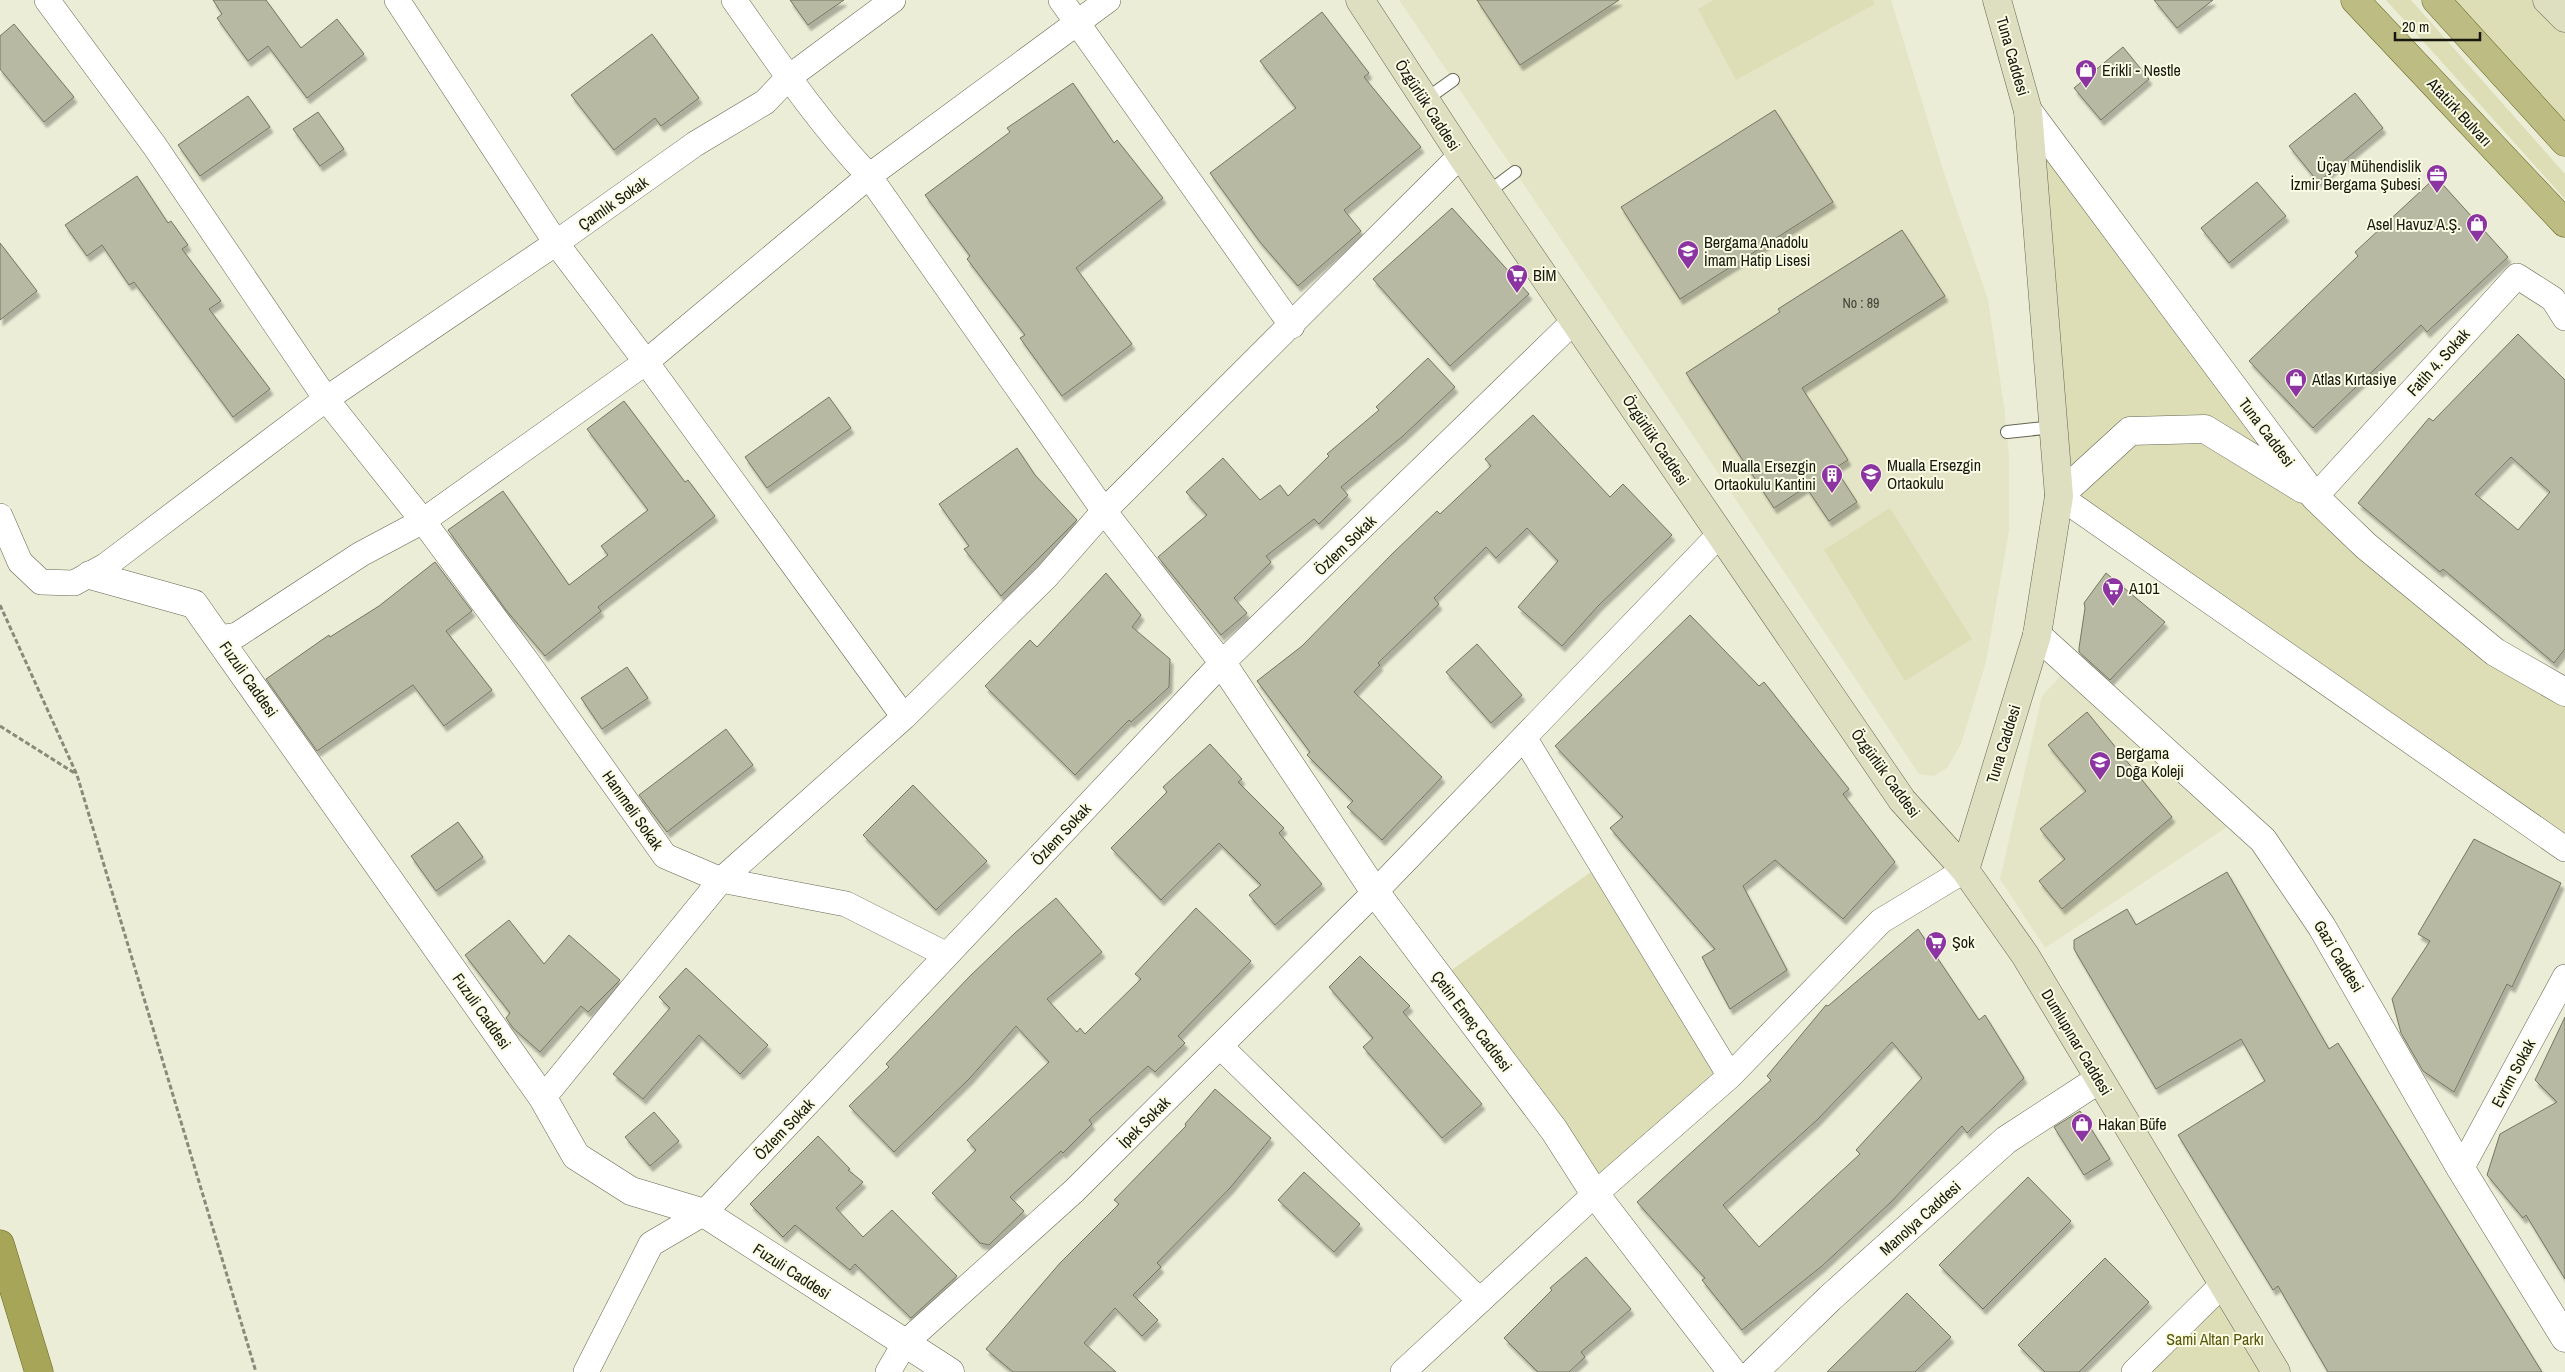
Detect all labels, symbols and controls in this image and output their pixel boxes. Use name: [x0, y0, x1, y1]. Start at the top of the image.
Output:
scale bar: [2395, 10, 2480, 42]
street label: Tuna Caddesi: [1991, 14, 2035, 98]
text: 20 m: [2402, 16, 2429, 37]
street label: Özgürlük Caddesi: [1390, 55, 1466, 155]
shop icon: Erikli - Nestle: [2074, 58, 2098, 89]
place label: Erikli - Nestle: [2102, 59, 2181, 81]
street label: Atatürk Bulvarı: [2422, 72, 2497, 151]
place label: Üçay Mühendislik İzmir Bergama Şubesi: [2290, 155, 2421, 195]
office icon: Üçay Mühendislik İzmir Bergama Şubesi: [2425, 163, 2449, 194]
street label: Çamlık Sokak: [574, 171, 653, 235]
shop icon: Asel Havuz A.Ş.: [2465, 212, 2489, 243]
place label: Asel Havuz A.Ş.: [2366, 213, 2461, 235]
place label: Bergama Anadolu İmam Hatip Lisesi: [1704, 231, 1810, 271]
school or university icon: Bergama Anadolu İmam Hatip Lisesi: [1676, 239, 1700, 270]
supermarket icon: BİM: [1505, 263, 1529, 294]
place label: BİM: [1533, 264, 1556, 286]
house number: No : 89: [1842, 294, 1880, 312]
street label: Fatih 4. Sokak: [2402, 323, 2475, 401]
shop icon: Atlas Kırtasiye: [2284, 367, 2308, 398]
place label: Atlas Kırtasiye: [2311, 368, 2397, 390]
street label: Özgürlük Caddesi: [1618, 390, 1694, 490]
street label: Tuna Caddesi: [2234, 393, 2300, 471]
place label: Mualla Ersezgin Ortaokulu: [1887, 454, 1981, 494]
place label: Mualla Ersezgin Ortaokulu Kantini: [1714, 455, 1816, 495]
school or university icon: Mualla Ersezgin Ortaokulu: [1859, 462, 1883, 493]
building icon: Mualla Ersezgin Ortaokulu Kantini: [1820, 463, 1844, 494]
street label: Özlem Sokak: [1309, 510, 1381, 580]
supermarket icon: A101: [2101, 576, 2125, 607]
place label: A101: [2128, 577, 2160, 599]
street label: Fuzuli Caddesi: [215, 637, 283, 721]
street label: Tuna Caddesi: [1981, 702, 2025, 786]
street label: Özgürlük Caddesi: [1846, 724, 1926, 822]
place label: Bergama Doğa Koleji: [2116, 742, 2184, 782]
school or university icon: Bergama Doğa Koleji: [2088, 750, 2112, 781]
street label: Hanımeli Sokak: [597, 766, 669, 855]
street label: Özlem Sokak: [1026, 798, 1096, 870]
street label: Gazi Caddesi: [2309, 916, 2369, 996]
supermarket icon: Şok: [1924, 930, 1948, 961]
place label: Şok: [1952, 931, 1975, 953]
street label: Çetin Emeç Caddesi: [1427, 966, 1517, 1076]
street label: Fuzuli Caddesi: [448, 969, 516, 1053]
street label: Dumlupınar Caddesi: [2037, 985, 2117, 1099]
street label: Evrim Sokak: [2486, 1035, 2540, 1111]
street label: İpek Sokak: [1113, 1091, 1175, 1153]
street label: Özlem Sokak: [749, 1093, 819, 1165]
shop icon: Hakan Büfe: [2070, 1112, 2094, 1143]
place label: Hakan Büfe: [2098, 1113, 2167, 1135]
street label: Manolya Caddesi: [1875, 1176, 1965, 1260]
street label: Fuzuli Caddesi: [749, 1238, 835, 1304]
park label: Sami Altan Parkı: [2166, 1328, 2264, 1350]

